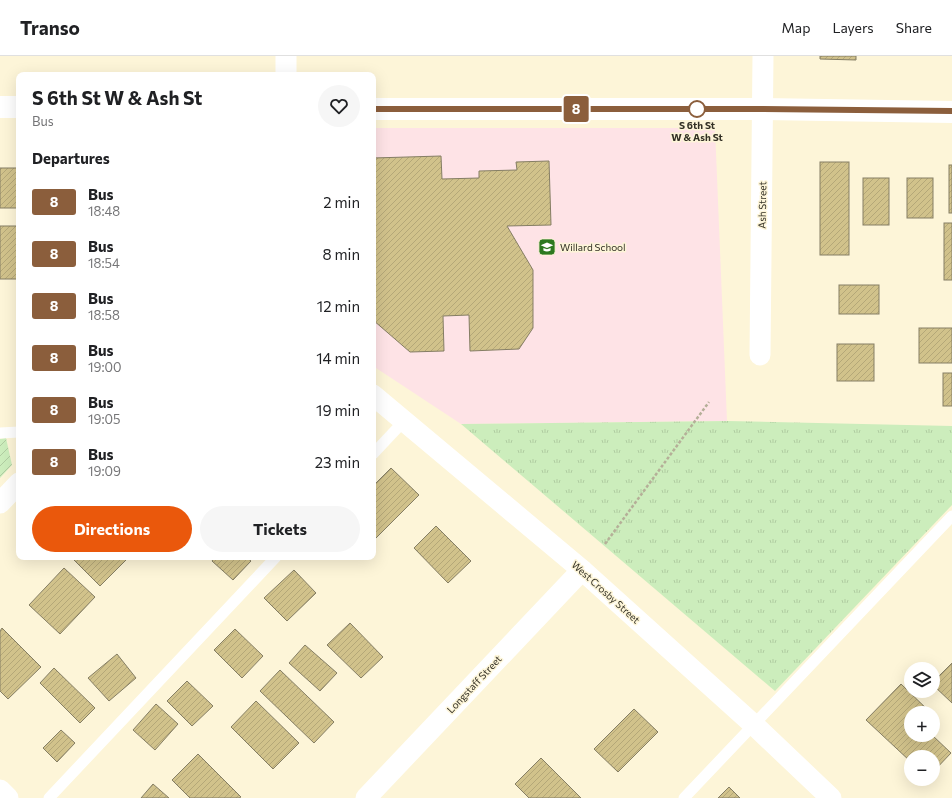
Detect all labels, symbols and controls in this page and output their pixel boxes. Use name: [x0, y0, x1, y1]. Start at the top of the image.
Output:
text: Transo: [20, 16, 80, 39]
text: Map: [782, 19, 810, 36]
text: Layers: [832, 19, 874, 36]
text: Share: [896, 19, 932, 36]
button: heart: [318, 85, 360, 127]
text: S 6th St W & Ash St: [32, 86, 202, 109]
line badge: 8: [563, 96, 589, 122]
text: 8: [572, 100, 580, 117]
marker: S 6th St W & Ash St: [688, 100, 706, 118]
text: Bus: [32, 113, 54, 129]
place label: S 6th St W & Ash St: [671, 119, 723, 143]
text: Departures: [32, 149, 110, 167]
street label: Ash Street: [756, 181, 768, 229]
text: Bus: [88, 185, 113, 203]
text: 8: [50, 193, 58, 210]
text: 2 min: [323, 193, 360, 211]
text: 18:48: [88, 203, 120, 219]
text: Bus: [88, 237, 113, 255]
school or university icon: Willard School: [537, 237, 557, 257]
place label: Willard School: [560, 241, 626, 253]
text: 8: [50, 245, 58, 262]
text: 8 min: [322, 245, 360, 263]
text: 18:54: [88, 255, 120, 271]
text: Bus: [88, 289, 113, 307]
text: 8: [50, 297, 58, 314]
text: 12 min: [317, 297, 360, 315]
text: 18:58: [88, 307, 120, 323]
text: Bus: [88, 341, 113, 359]
text: 8: [50, 349, 58, 366]
text: 14 min: [316, 349, 360, 367]
text: 19:00: [88, 359, 121, 375]
text: Bus: [88, 393, 113, 411]
text: 8: [50, 401, 58, 418]
text: 19 min: [316, 401, 360, 419]
text: 19:05: [88, 411, 120, 427]
text: Bus: [88, 445, 113, 463]
text: 8: [50, 453, 58, 470]
text: 23 min: [315, 453, 360, 471]
text: 19:09: [88, 463, 121, 479]
button: Directions: [32, 506, 192, 552]
button: Tickets: [200, 506, 360, 552]
street label: West Crosby Street: [569, 558, 643, 626]
street label: Longstaff Street: [444, 653, 504, 715]
map controls: [904, 662, 940, 786]
button: layers: [904, 662, 940, 698]
button: +: [904, 706, 940, 742]
button: −: [904, 750, 940, 786]

